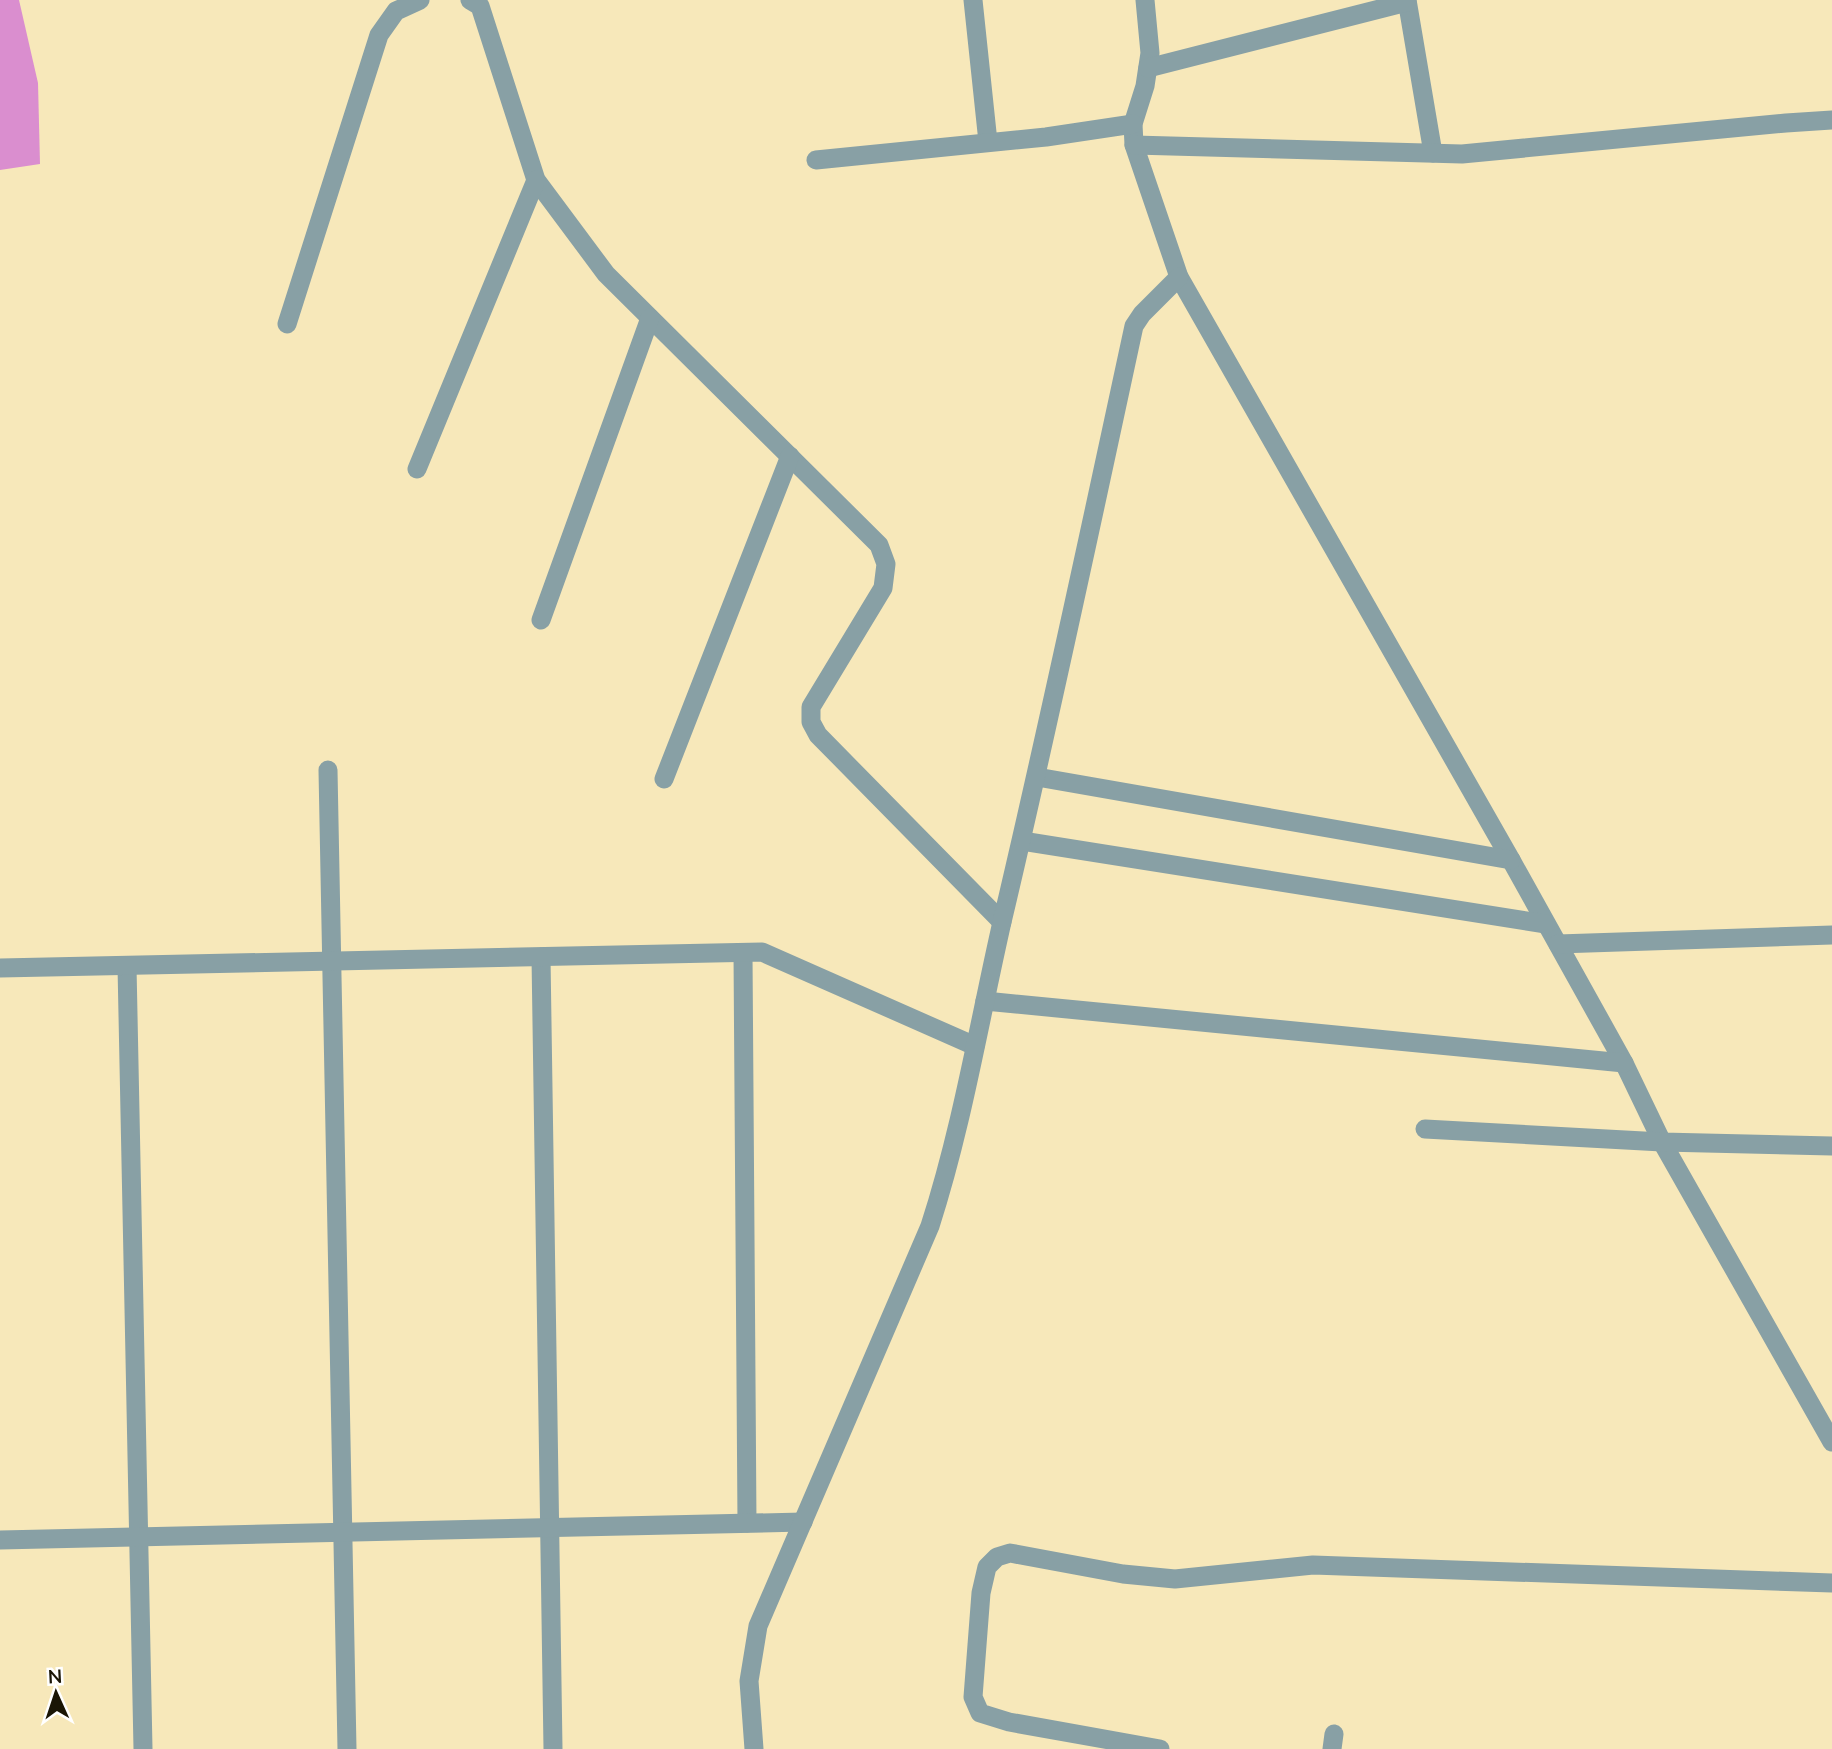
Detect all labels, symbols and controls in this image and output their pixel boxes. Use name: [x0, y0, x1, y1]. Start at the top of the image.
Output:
north arrow: [21, 1658, 91, 1728]
text: N: [47, 1664, 63, 1688]

